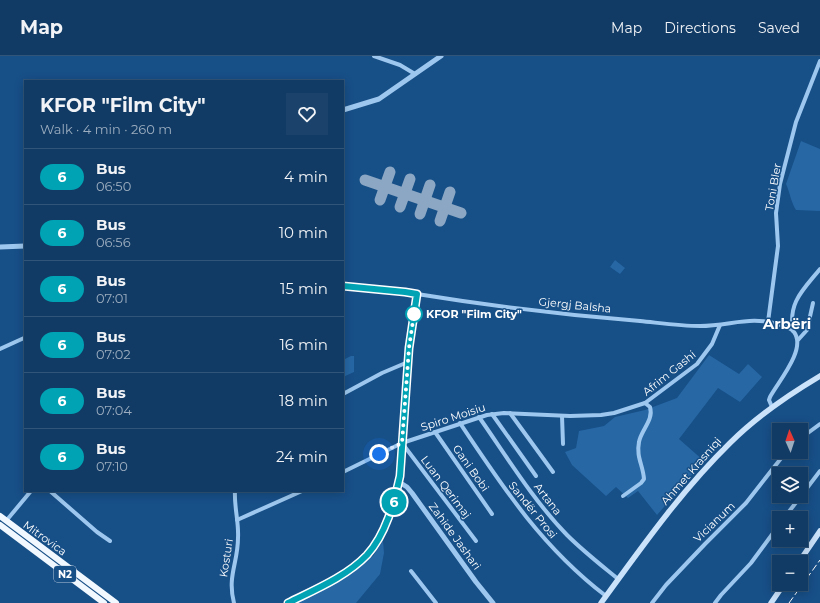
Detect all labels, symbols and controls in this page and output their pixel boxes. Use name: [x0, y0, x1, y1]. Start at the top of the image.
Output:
text: Map: [20, 16, 63, 39]
text: Map: [611, 19, 642, 37]
text: Directions: [664, 19, 736, 37]
text: Saved: [758, 19, 800, 37]
button: heart: [286, 93, 328, 135]
text: KFOR "Film City": [40, 94, 206, 117]
text: Walk · 4 min · 260 m: [40, 121, 172, 137]
text: Bus: [96, 159, 126, 178]
street label: Toni Bler: [762, 162, 784, 212]
text: 4 min: [284, 167, 328, 186]
text: 6: [58, 168, 66, 186]
text: 06:50: [96, 178, 131, 194]
text: Bus: [96, 215, 126, 234]
text: 10 min: [279, 223, 328, 242]
text: 6: [58, 224, 66, 242]
text: 06:56: [96, 234, 131, 250]
text: Bus: [96, 271, 126, 290]
text: 15 min: [280, 279, 328, 298]
text: 6: [58, 280, 66, 298]
text: 07:01: [96, 290, 128, 306]
street label: Gjergj Balsha: [538, 294, 612, 316]
marker: KFOR "Film City": [405, 305, 423, 323]
place label: KFOR "Film City": [426, 307, 522, 321]
district label: Arbëri: [762, 314, 811, 333]
text: Bus: [96, 327, 126, 346]
text: 16 min: [279, 335, 328, 354]
text: 6: [58, 336, 66, 354]
text: 07:02: [96, 346, 131, 362]
street label: Afrim Gashi: [640, 347, 698, 399]
text: Bus: [96, 383, 126, 402]
text: 18 min: [279, 391, 328, 410]
text: 6: [58, 392, 66, 410]
street label: Spiro Moisiu: [419, 400, 487, 434]
text: 07:04: [96, 402, 132, 418]
north arrow: [772, 423, 808, 459]
map controls: [772, 423, 808, 591]
street label: Ahmet Krasniqi: [658, 434, 724, 508]
text: Bus: [96, 439, 126, 458]
street label: Gani Bobi: [450, 442, 492, 494]
your location: [369, 444, 389, 464]
text: 24 min: [276, 447, 328, 466]
text: 6: [58, 448, 66, 466]
street label: Luan Qerimaj: [418, 453, 474, 521]
text: 07:10: [96, 458, 128, 474]
button: layers: [772, 467, 808, 503]
street label: Sandër Prosi: [506, 479, 560, 541]
street label: Artana: [531, 480, 565, 518]
line badge: 6: [381, 489, 407, 515]
text: 6: [390, 493, 398, 511]
street label: Vicianum: [690, 499, 738, 545]
street label: Zahide Jashari: [426, 500, 484, 572]
button: +: [772, 511, 808, 547]
street label: Mitrovica: [20, 518, 70, 558]
street label: Kosturi: [216, 538, 236, 578]
button: −: [772, 555, 808, 591]
road number: N2: [54, 566, 76, 582]

